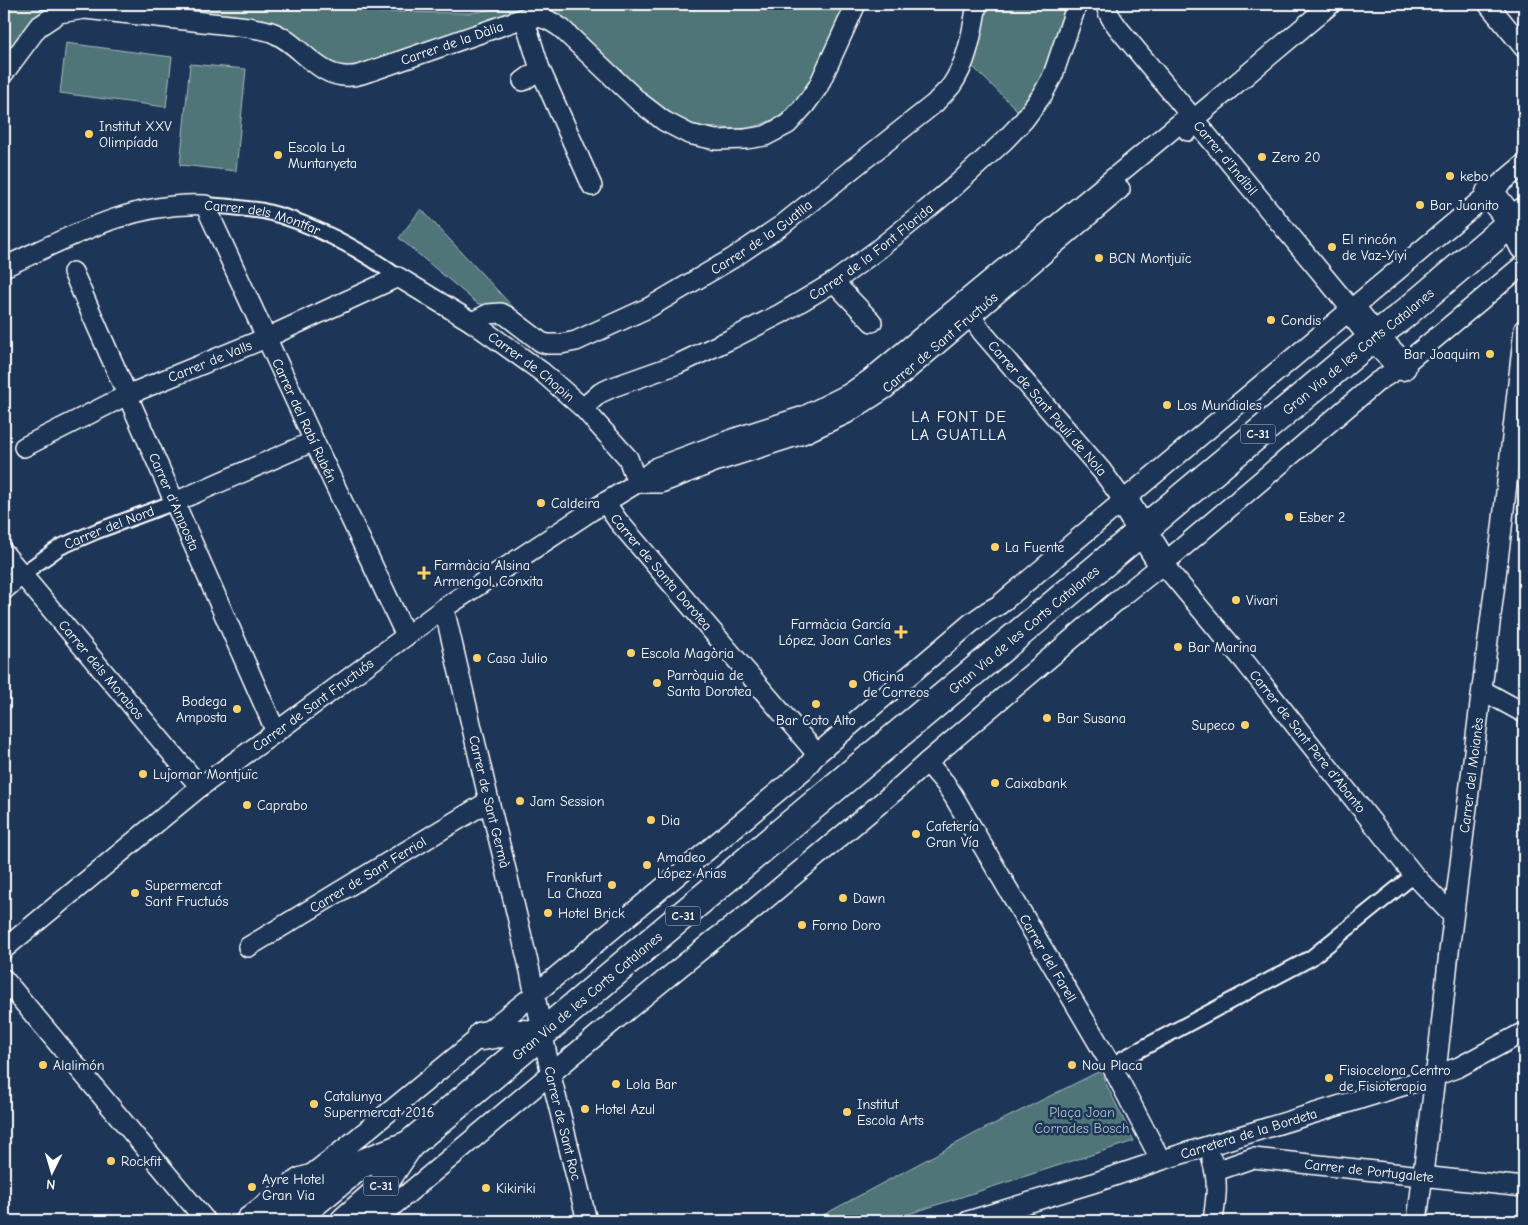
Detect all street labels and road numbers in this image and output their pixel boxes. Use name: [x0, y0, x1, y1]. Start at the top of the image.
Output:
street label: Carrer de la Dàlia: [398, 18, 506, 69]
street label: Carrer d'Indíbil: [1190, 117, 1261, 199]
street label: Carrer de la Guatlla: [708, 196, 816, 278]
street label: Carrer dels Montfar: [204, 197, 324, 239]
street label: Carrer de la Font Florida: [806, 200, 937, 304]
street label: Gran Via de les Corts Catalanes: [1279, 284, 1438, 419]
street label: Carrer de Sant Fructuós: [879, 289, 1002, 397]
street label: Carrer de Chopin: [485, 328, 578, 406]
street label: Carrer de Valls: [166, 337, 255, 386]
street label: Carrer de Sant Paulí de Nola: [984, 337, 1110, 480]
street label: Carrer del Rabí Rubén: [268, 356, 340, 485]
road number: C-31: [1240, 424, 1276, 444]
street label: Carrer d'Amposta: [145, 450, 203, 553]
street label: Carrer del Nord: [62, 502, 157, 553]
street label: Carrer de Santa Dorotea: [607, 511, 716, 634]
street label: Gran Via de les Corts Catalanes: [945, 562, 1103, 698]
street label: Carrer dels Morabos: [55, 617, 148, 723]
street label: Carrer de Sant Fructuós: [249, 655, 377, 755]
street label: Carrer de Sant Pere d'Abanto: [1246, 667, 1369, 816]
street label: Carrer del Moianès: [1456, 716, 1487, 834]
street label: Carrer de Sant Germà: [465, 734, 513, 870]
street label: Carrer de Sant Ferriol: [306, 833, 430, 917]
road number: C-31: [666, 906, 700, 926]
street label: Carrer del Farell: [1016, 911, 1080, 1005]
street label: Gran Via de les Corts Catalanes: [509, 928, 666, 1064]
street label: Carrer de Sant Roc: [540, 1065, 585, 1183]
street label: Carretera de la Bordeta: [1178, 1105, 1319, 1163]
street label: Carrer de Portugalete: [1304, 1156, 1435, 1186]
road number: C-31: [364, 1176, 398, 1196]

